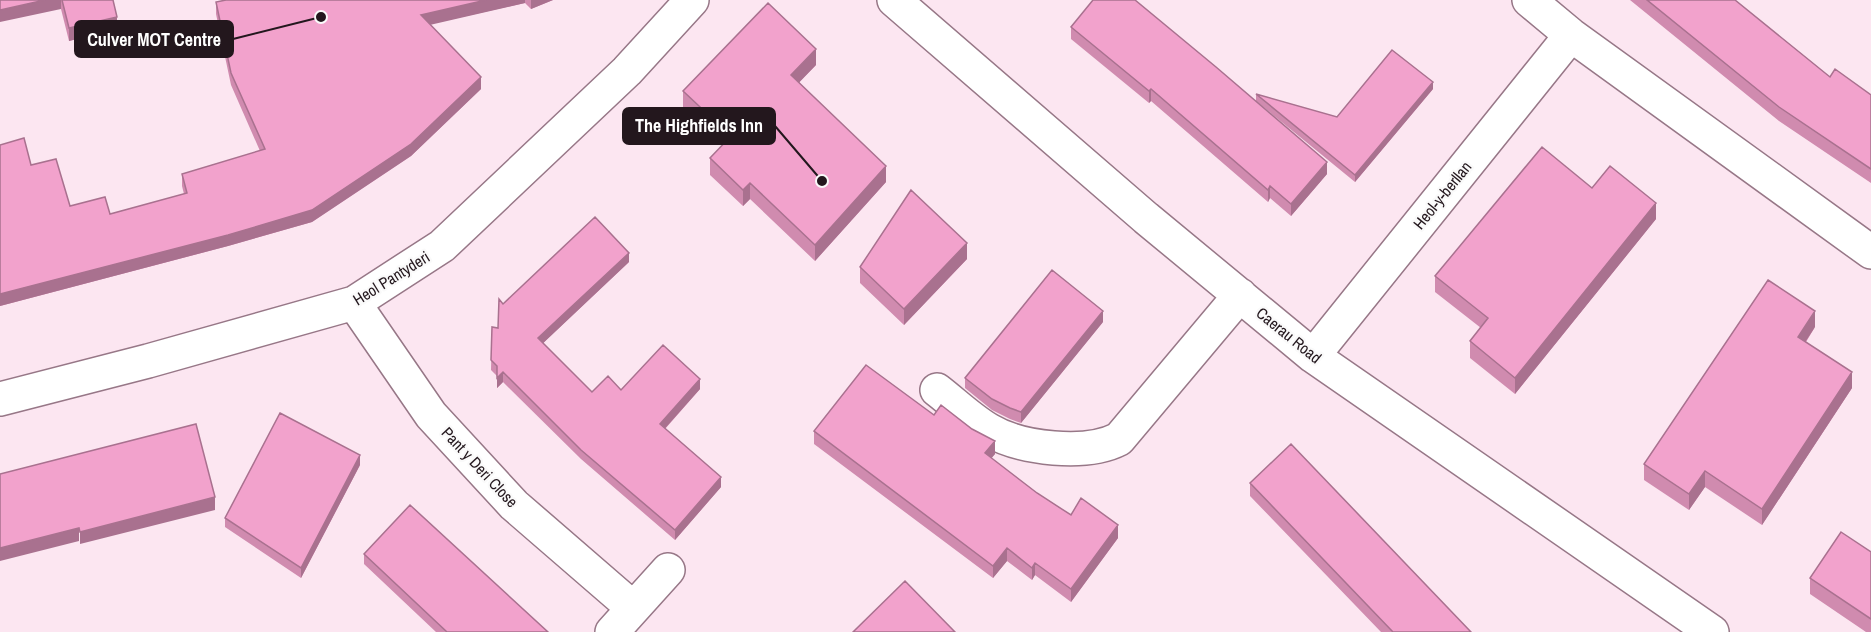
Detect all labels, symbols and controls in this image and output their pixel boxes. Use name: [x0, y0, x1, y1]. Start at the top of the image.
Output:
callout: Culver MOT Centre: [75, 21, 233, 57]
text: Culver MOT Centre: [87, 27, 221, 52]
callout: The Highfields Inn: [623, 108, 775, 144]
text: The Highfields Inn: [635, 113, 763, 138]
street label: Heol-y-berllan: [1408, 156, 1476, 234]
street label: Heol Pantyderi: [348, 246, 434, 310]
street label: Caerau Road: [1252, 302, 1326, 368]
street label: Pant y Deri Close: [437, 422, 523, 512]

